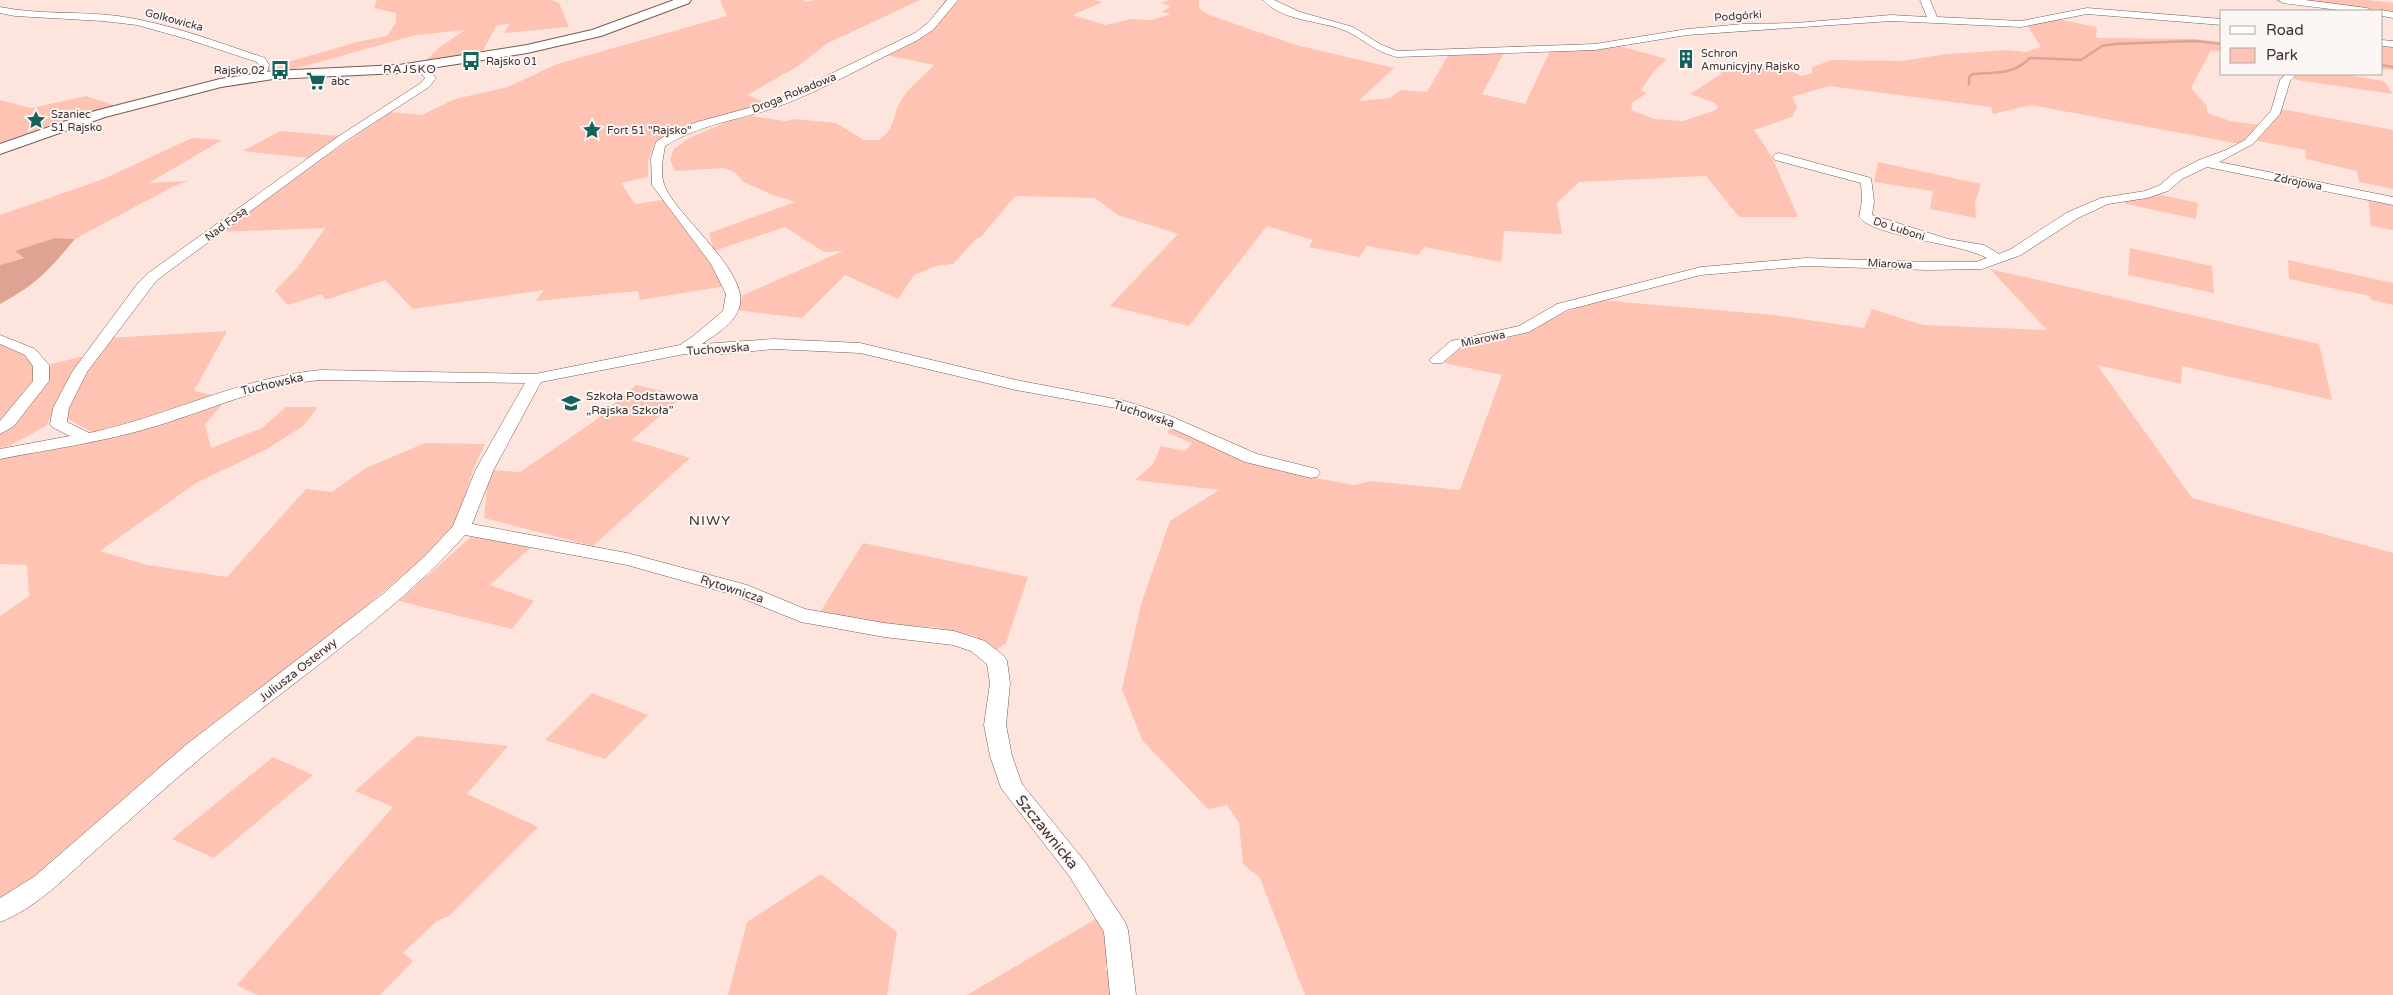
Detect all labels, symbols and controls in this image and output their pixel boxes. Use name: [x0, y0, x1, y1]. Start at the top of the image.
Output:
street label: Golkowicka: [144, 6, 204, 34]
street label: Podgórki: [1714, 8, 1762, 24]
legend: [2220, 10, 2383, 75]
text: Road: [2266, 21, 2304, 39]
text: Park: [2266, 46, 2298, 64]
place label: Schron Amunicyjny Rajsko: [1701, 47, 1800, 73]
building icon: Schron Amunicyjny Rajsko: [1675, 48, 1697, 70]
bus stop icon: Rajsko 01: [460, 50, 482, 72]
place label: Rajsko 01: [486, 55, 537, 68]
bus stop icon: Rajsko 02: [269, 59, 291, 81]
district label: RAJSKO: [383, 62, 437, 76]
place label: Rajsko 02: [214, 64, 265, 77]
supermarket icon: abc: [305, 70, 327, 92]
street label: Droga Rokadowa: [750, 70, 838, 116]
place label: abc: [331, 75, 350, 88]
place label: Szaniec S1 Rajsko: [51, 108, 103, 134]
place icon: Szaniec S1 Rajsko: [25, 109, 47, 131]
place icon: Fort 51 "Rajsko": [581, 119, 603, 141]
place label: Fort 51 "Rajsko": [607, 124, 691, 137]
street label: Zdrojowa: [2273, 171, 2323, 193]
street label: Nad Fosą: [202, 204, 250, 244]
street label: Do Luboni: [1871, 215, 1927, 243]
street label: Miarowa: [1867, 256, 1913, 272]
street label: Miarowa: [1460, 328, 1506, 350]
street label: Tuchowska: [686, 340, 750, 358]
street label: Tuchowska: [240, 370, 304, 398]
place label: Szkoła Podstawowa „Rajska Szkoła”: [586, 389, 699, 417]
school or university icon: Szkoła Podstawowa „Rajska Szkoła”: [560, 392, 582, 414]
street label: Tuchowska: [1112, 398, 1176, 430]
district label: NIWY: [689, 512, 731, 529]
street label: Rytownicza: [699, 572, 765, 606]
street label: Juliusza Osterwy: [256, 635, 340, 705]
street label: Szczawnicka: [1012, 791, 1082, 873]

